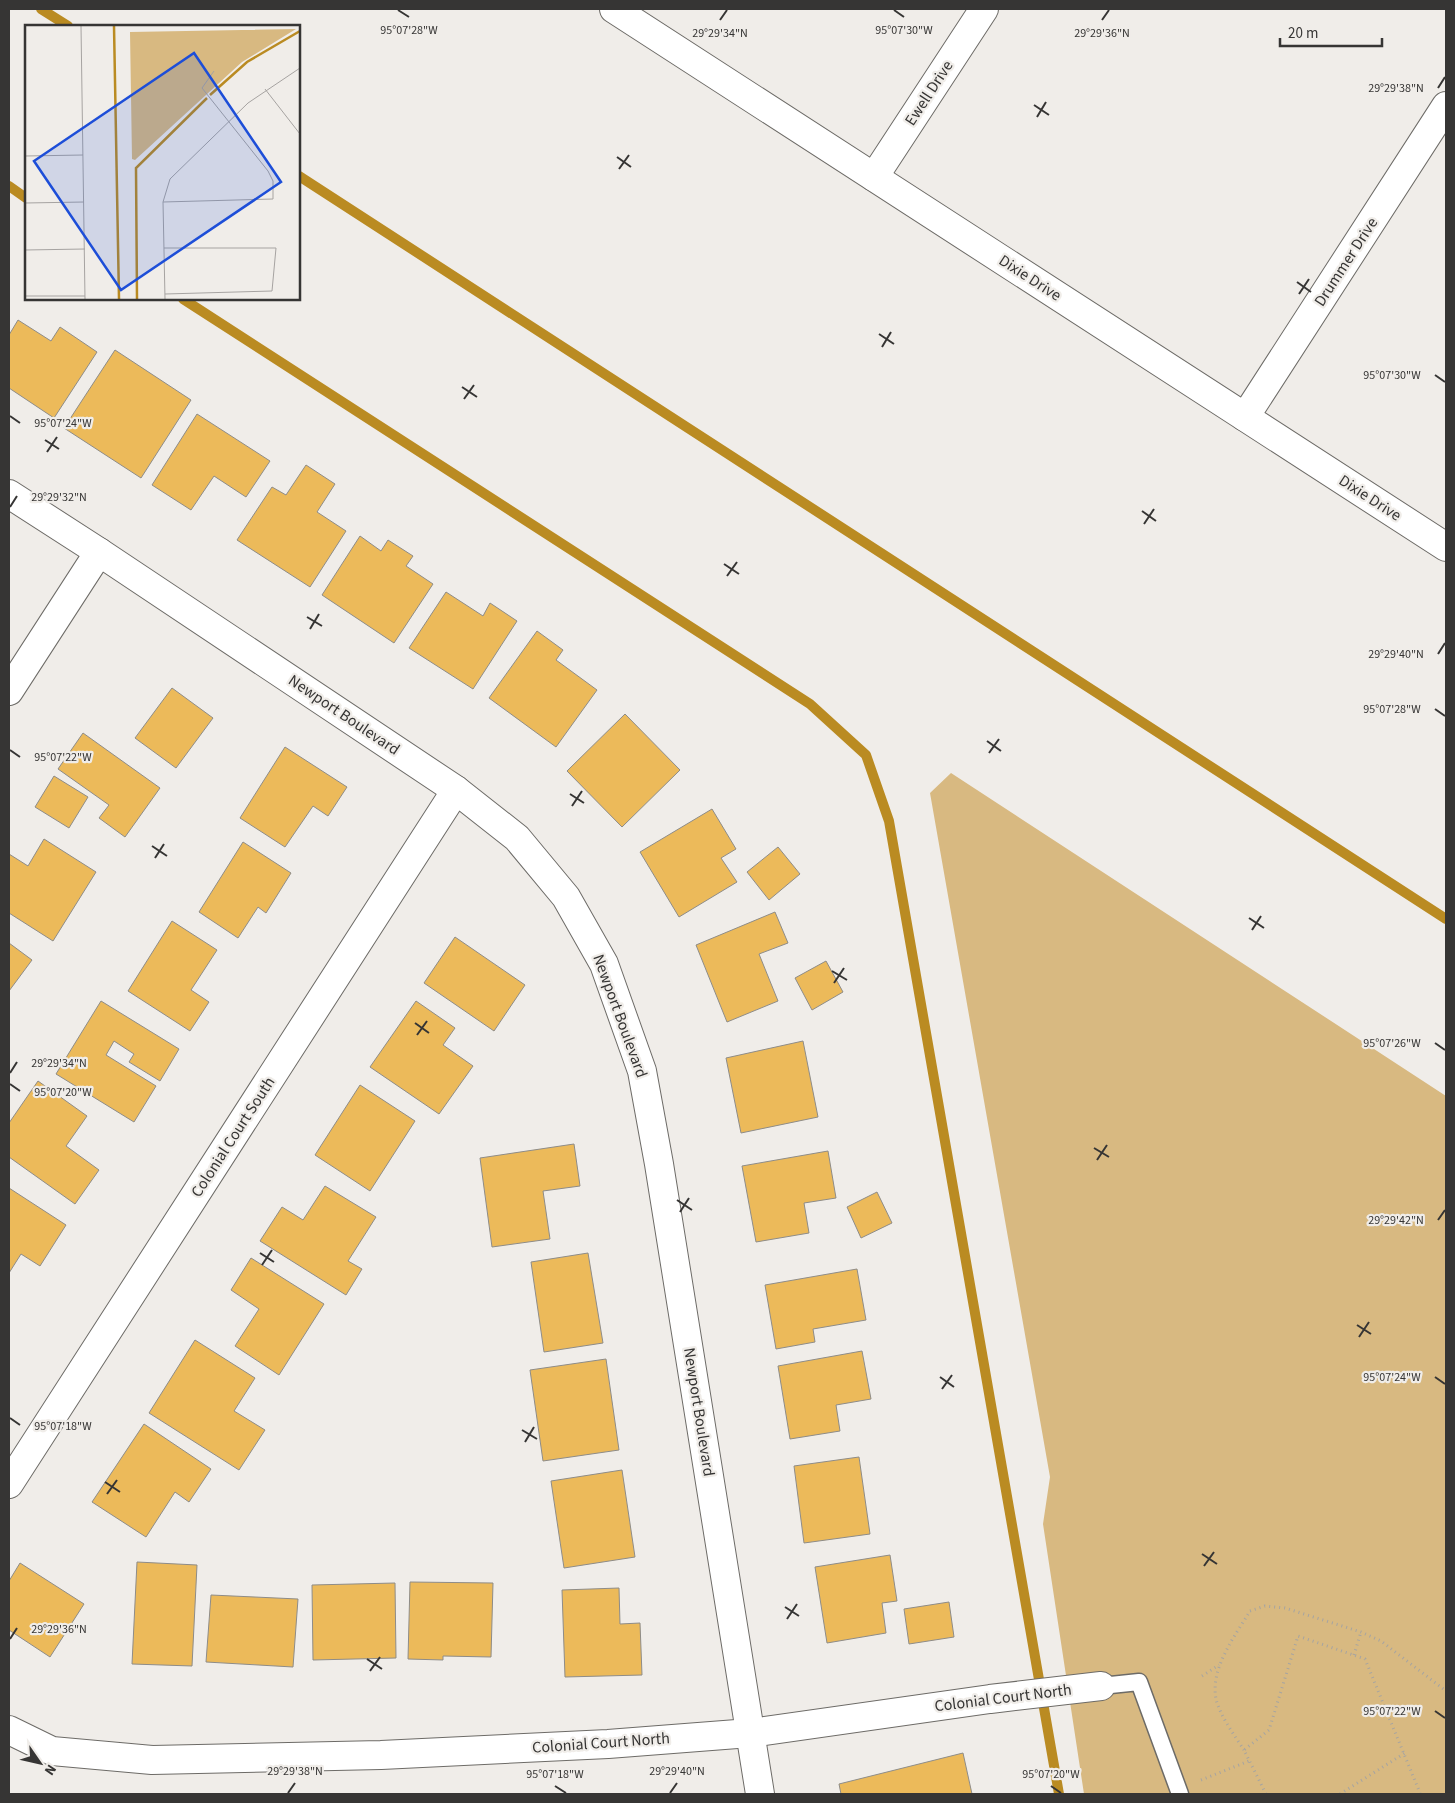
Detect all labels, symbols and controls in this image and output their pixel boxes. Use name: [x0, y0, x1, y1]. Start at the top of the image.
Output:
scale bar: [1280, 15, 1382, 47]
text: 95°07'28"W: [380, 22, 438, 39]
text: 95°07'30"W: [875, 22, 933, 39]
text: 20 m: [1288, 23, 1318, 44]
inset map: [25, 25, 300, 300]
text: 29°29'34"N: [692, 25, 748, 42]
text: 29°29'36"N: [1074, 25, 1130, 42]
street label: Ewell Drive: [900, 56, 958, 130]
text: 29°29'38"N: [1368, 80, 1424, 97]
street label: Drummer Drive: [1309, 213, 1383, 311]
street label: Dixie Drive: [994, 250, 1066, 306]
text: 95°07'30"W: [1363, 367, 1421, 384]
text: 95°07'24"W: [34, 415, 92, 432]
street label: Dixie Drive: [1334, 470, 1406, 526]
text: 29°29'32"N: [31, 489, 87, 506]
text: 29°29'40"N: [1368, 646, 1424, 663]
street label: Newport Boulevard: [284, 670, 404, 760]
text: 95°07'28"W: [1363, 701, 1421, 718]
text: 95°07'22"W: [34, 749, 92, 766]
street label: Newport Boulevard: [587, 951, 653, 1081]
text: 95°07'26"W: [1363, 1035, 1421, 1052]
text: 29°29'34"N: [31, 1055, 87, 1072]
street label: Colonial Court South: [186, 1073, 280, 1201]
text: 95°07'20"W: [34, 1084, 92, 1101]
text: 29°29'42"N: [1368, 1212, 1424, 1229]
street label: Newport Boulevard: [678, 1346, 720, 1478]
text: 95°07'24"W: [1363, 1369, 1421, 1386]
text: 95°07'18"W: [34, 1418, 92, 1435]
text: 29°29'36"N: [31, 1621, 87, 1638]
street label: Colonial Court North: [933, 1679, 1073, 1717]
text: 95°07'22"W: [1363, 1703, 1421, 1720]
street label: Colonial Court North: [531, 1727, 671, 1759]
north arrow: [15, 1738, 65, 1788]
text: N: [39, 1760, 61, 1779]
text: 29°29'38"N: [267, 1763, 323, 1780]
text: 29°29'40"N: [649, 1763, 705, 1780]
text: 95°07'18"W: [526, 1766, 584, 1783]
text: 95°07'20"W: [1022, 1766, 1080, 1783]

